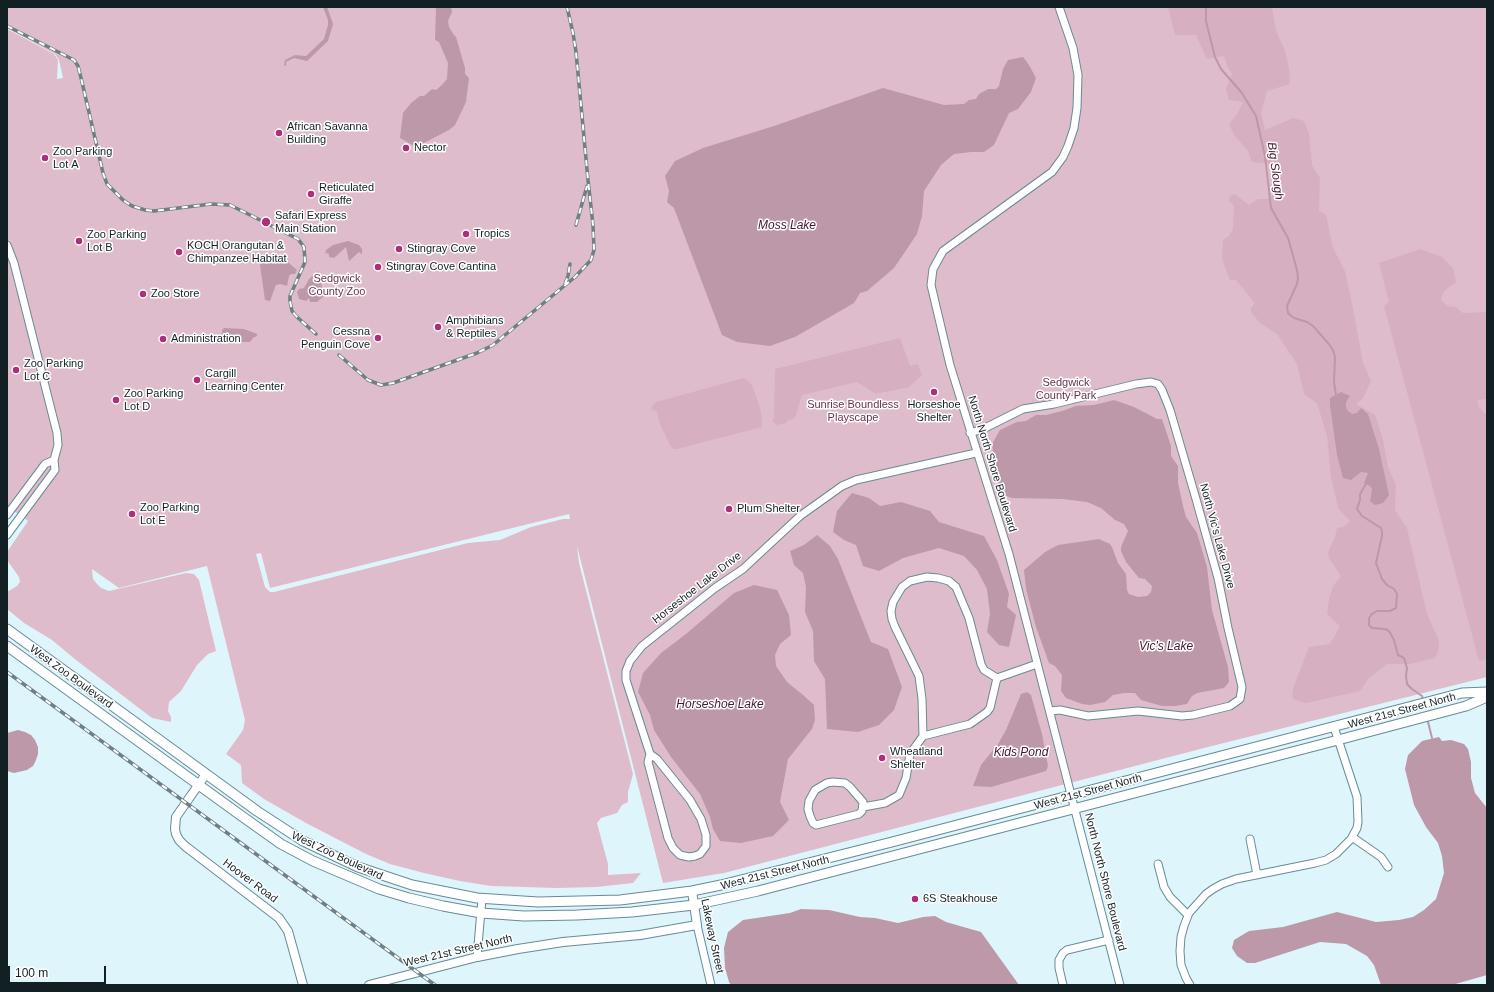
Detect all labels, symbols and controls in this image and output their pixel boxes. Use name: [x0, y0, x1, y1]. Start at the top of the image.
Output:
place label: African Savanna Building: [287, 120, 368, 146]
marker: African Savanna Building: [274, 128, 284, 138]
place label: Nector: [414, 141, 446, 155]
water label: Big Slough: [1264, 141, 1286, 201]
marker: Nector: [401, 143, 411, 153]
place label: Zoo Parking Lot A: [53, 145, 112, 171]
marker: Zoo Parking Lot A: [40, 153, 50, 163]
place label: Reticulated Giraffe: [319, 181, 374, 207]
marker: Reticulated Giraffe: [306, 189, 316, 199]
place label: Safari Express Main Station: [275, 209, 347, 235]
marker: Safari Express Main Station: [260, 216, 272, 228]
water label: Moss Lake: [758, 219, 816, 233]
place label: Tropics: [474, 227, 510, 241]
place label: Zoo Parking Lot B: [87, 228, 146, 254]
marker: Tropics: [461, 229, 471, 239]
marker: Zoo Parking Lot B: [74, 236, 84, 246]
place label: KOCH Orangutan & Chimpanzee Habitat: [187, 239, 287, 265]
place label: Stingray Cove: [407, 242, 476, 256]
marker: Stingray Cove: [394, 244, 404, 254]
marker: KOCH Orangutan & Chimpanzee Habitat: [174, 247, 184, 257]
place label: Stingray Cove Cantina: [386, 260, 496, 274]
marker: Stingray Cove Cantina: [373, 262, 383, 272]
park label: Sedgwick County Zoo: [309, 272, 365, 298]
place label: Zoo Store: [151, 287, 199, 301]
marker: Zoo Store: [138, 289, 148, 299]
place label: Amphibians & Reptiles: [446, 314, 503, 340]
marker: Amphibians & Reptiles: [433, 322, 443, 332]
place label: Cessna Penguin Cove: [301, 325, 370, 351]
place label: Administration: [171, 332, 241, 346]
marker: Cessna Penguin Cove: [373, 333, 383, 343]
marker: Administration: [158, 334, 168, 344]
place label: Zoo Parking Lot C: [24, 357, 83, 383]
marker: Zoo Parking Lot C: [11, 365, 21, 375]
place label: Cargill Learning Center: [205, 367, 284, 393]
marker: Cargill Learning Center: [192, 375, 202, 385]
park label: Sedgwick County Park: [1036, 376, 1096, 402]
place label: Zoo Parking Lot D: [124, 387, 183, 413]
marker: Horseshoe Shelter: [929, 387, 939, 397]
street label: North North Shore Boulevard: [965, 394, 1019, 534]
marker: Zoo Parking Lot D: [111, 395, 121, 405]
park label: Sunrise Boundless Playscape: [807, 398, 899, 424]
place label: Horseshoe Shelter: [907, 398, 961, 424]
street label: North Vic's Lake Drive: [1197, 482, 1237, 590]
place label: Zoo Parking Lot E: [140, 501, 199, 527]
place label: Plum Shelter: [737, 502, 800, 516]
marker: Plum Shelter: [724, 504, 734, 514]
marker: Zoo Parking Lot E: [127, 509, 137, 519]
street label: Horseshoe Lake Drive: [650, 549, 744, 627]
water label: Vic's Lake: [1139, 640, 1193, 654]
street label: West Zoo Boulevard: [27, 642, 115, 712]
street label: West 21st Street North: [1347, 690, 1457, 732]
water label: Horseshoe Lake: [676, 698, 764, 712]
place label: Wheatland Shelter: [890, 745, 943, 771]
water label: Kids Pond: [994, 746, 1048, 760]
marker: Wheatland Shelter: [877, 753, 887, 763]
street label: West 21st Street North: [1033, 771, 1143, 813]
street label: North North Shore Boulevard: [1081, 812, 1129, 952]
street label: West Zoo Boulevard: [289, 829, 385, 883]
street label: West 21st Street North: [720, 853, 830, 893]
street label: Hoover Road: [220, 856, 280, 906]
place label: 6S Steakhouse: [923, 892, 998, 906]
marker: 6S Steakhouse: [910, 894, 920, 904]
street label: Lakeway Street: [698, 898, 726, 974]
street label: West 21st Street North: [402, 932, 514, 970]
scale bar: [10, 958, 108, 984]
text: 100 m: [15, 966, 48, 980]

